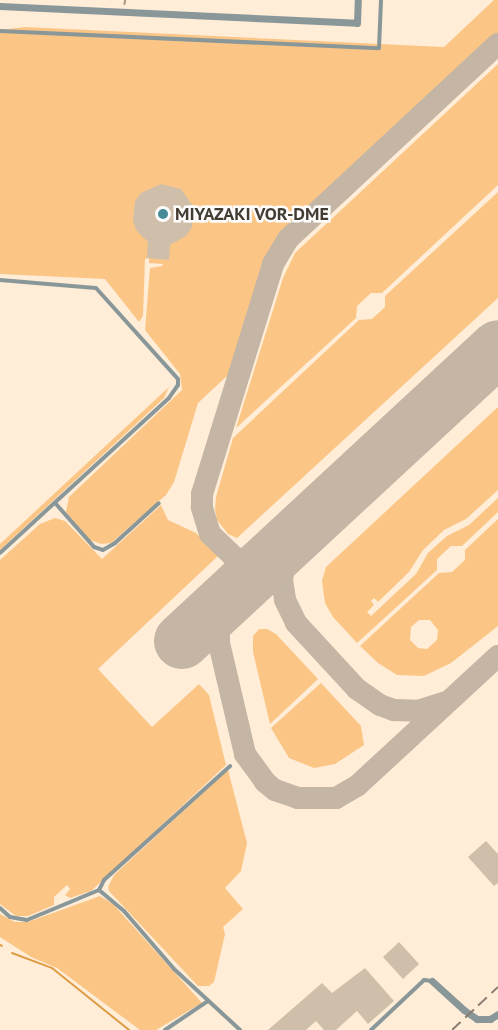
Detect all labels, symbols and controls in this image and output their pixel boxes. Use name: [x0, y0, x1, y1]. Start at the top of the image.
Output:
place label: MIYAZAKI VOR-DME: [175, 203, 329, 225]
marker: MIYAZAKI VOR-DME: [156, 207, 170, 221]

